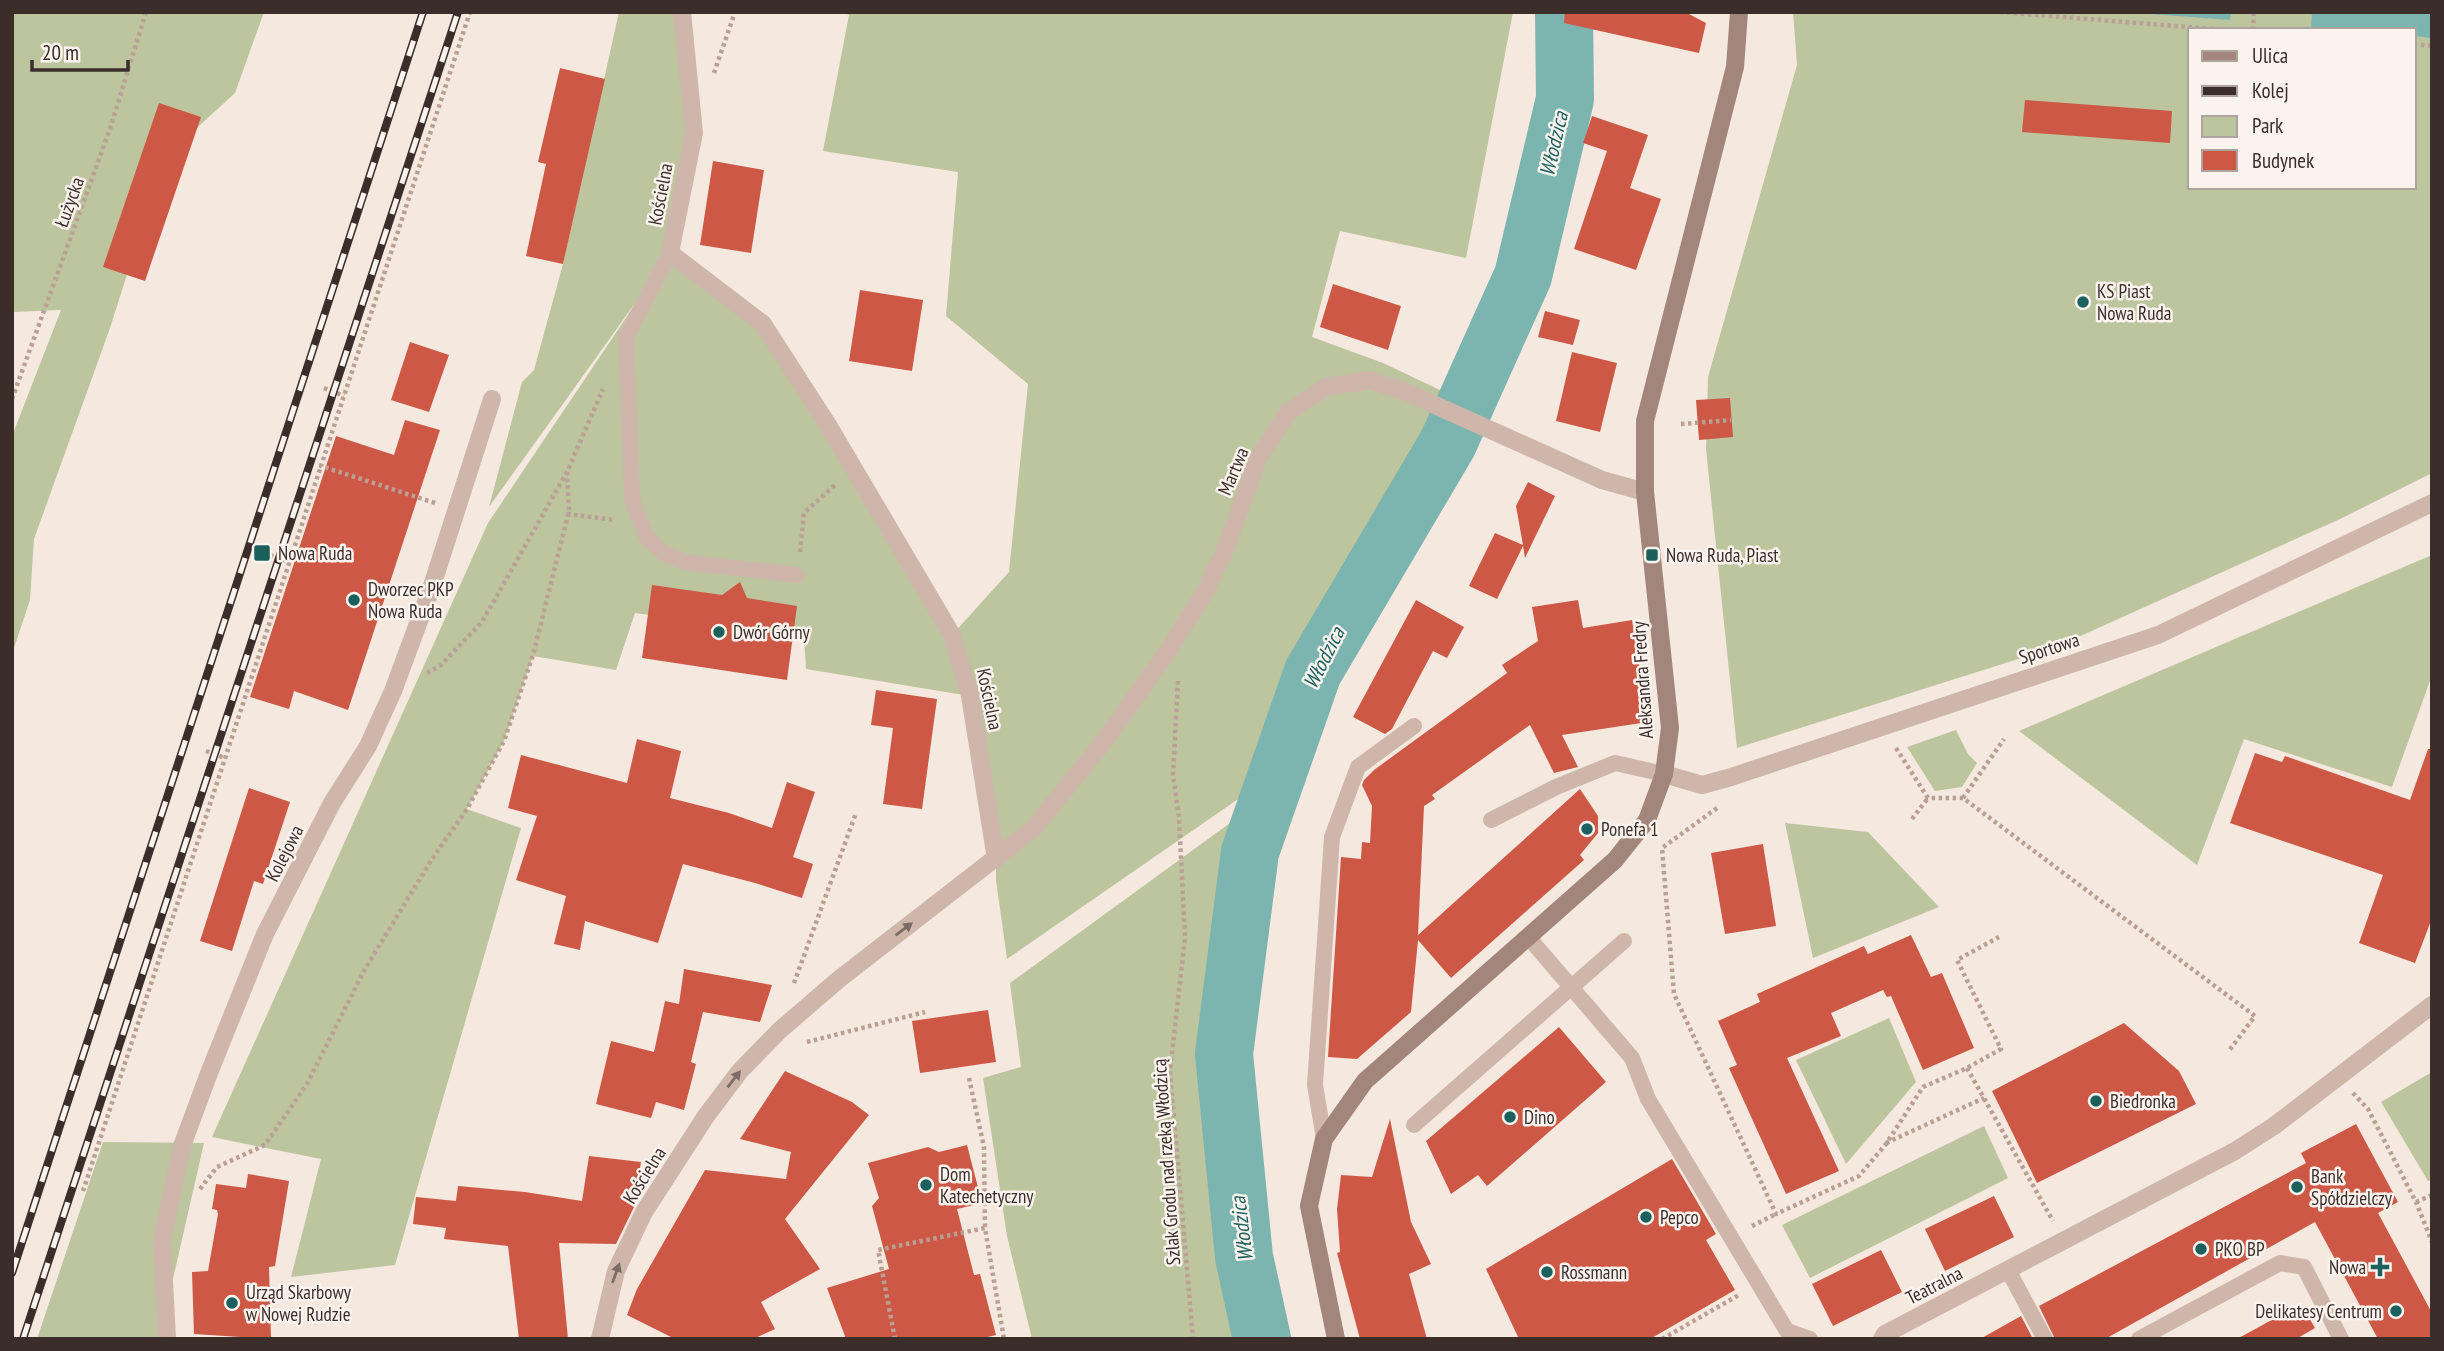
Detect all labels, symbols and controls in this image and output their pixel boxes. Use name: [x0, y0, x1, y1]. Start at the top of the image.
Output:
scale bar: [32, 28, 128, 72]
legend: [2188, 28, 2416, 189]
text: 20 m: [42, 39, 79, 66]
text: Ulica: [2252, 42, 2288, 69]
text: Kolej: [2252, 77, 2289, 104]
water label: Włodzica: [1533, 108, 1574, 179]
text: Park: [2252, 112, 2283, 139]
text: Budynek: [2252, 147, 2314, 174]
street label: Kościelna: [642, 161, 678, 227]
street label: Łużycka: [49, 174, 89, 230]
place label: KS Piast Nowa Ruda: [2097, 279, 2171, 325]
marker: KS Piast Nowa Ruda: [2075, 294, 2091, 310]
street label: Martwa: [1212, 444, 1254, 498]
place label: Nowa Ruda: [278, 541, 352, 565]
marker: Nowa Ruda: [252, 543, 272, 563]
place label: Nowa Ruda, Piast: [1666, 543, 1779, 567]
marker: Nowa Ruda, Piast: [1644, 547, 1660, 563]
place label: Dworzec PKP Nowa Ruda: [368, 577, 454, 623]
marker: Dworzec PKP Nowa Ruda: [346, 592, 362, 608]
place label: Dwór Górny: [733, 620, 811, 644]
street label: Aleksandra Fredry: [1626, 620, 1658, 739]
water label: Włodzica: [1297, 621, 1351, 693]
marker: Dwór Górny: [711, 624, 727, 640]
street label: Sportowa: [2016, 627, 2082, 669]
street label: Kościelna: [972, 666, 1008, 732]
place label: Ponefa 1: [1601, 817, 1658, 841]
street label: Kolejowa: [260, 821, 308, 885]
marker: Ponefa 1: [1579, 821, 1595, 837]
one-way arrow: [895, 922, 913, 937]
street label: Szlak Grodu nad rzeką Włodzicą: [1147, 1058, 1185, 1266]
one-way arrow: [726, 1070, 740, 1088]
place label: Biedronka: [2110, 1089, 2176, 1113]
marker: Biedronka: [2088, 1093, 2104, 1109]
place label: Dino: [1524, 1105, 1555, 1129]
marker: Dino: [1502, 1109, 1518, 1125]
street label: Kościelna: [617, 1142, 671, 1208]
place label: Dom Katechetyczny: [940, 1162, 1034, 1208]
place label: Bank Spółdzielczy: [2311, 1164, 2393, 1210]
marker: Dom Katechetyczny: [918, 1177, 934, 1193]
marker: Bank Spółdzielczy: [2289, 1179, 2305, 1195]
water label: Włodzica: [1224, 1193, 1259, 1263]
place label: Pepco: [1660, 1205, 1699, 1229]
marker: Pepco: [1638, 1209, 1654, 1225]
place label: PKO BP: [2215, 1237, 2265, 1261]
marker: PKO BP: [2193, 1241, 2209, 1257]
place label: Nowa: [2329, 1255, 2366, 1279]
marker: Nowa: [2372, 1259, 2388, 1275]
place label: Rossmann: [1561, 1260, 1627, 1284]
street label: Teatralna: [1902, 1261, 1966, 1309]
one-way arrow: [611, 1262, 622, 1283]
marker: Rossmann: [1539, 1264, 1555, 1280]
place label: Urząd Skarbowy w Nowej Rudzie: [246, 1280, 352, 1326]
marker: Urząd Skarbowy w Nowej Rudzie: [224, 1295, 240, 1311]
place label: Delikatesy Centrum: [2255, 1299, 2382, 1323]
marker: Delikatesy Centrum: [2388, 1303, 2404, 1319]

